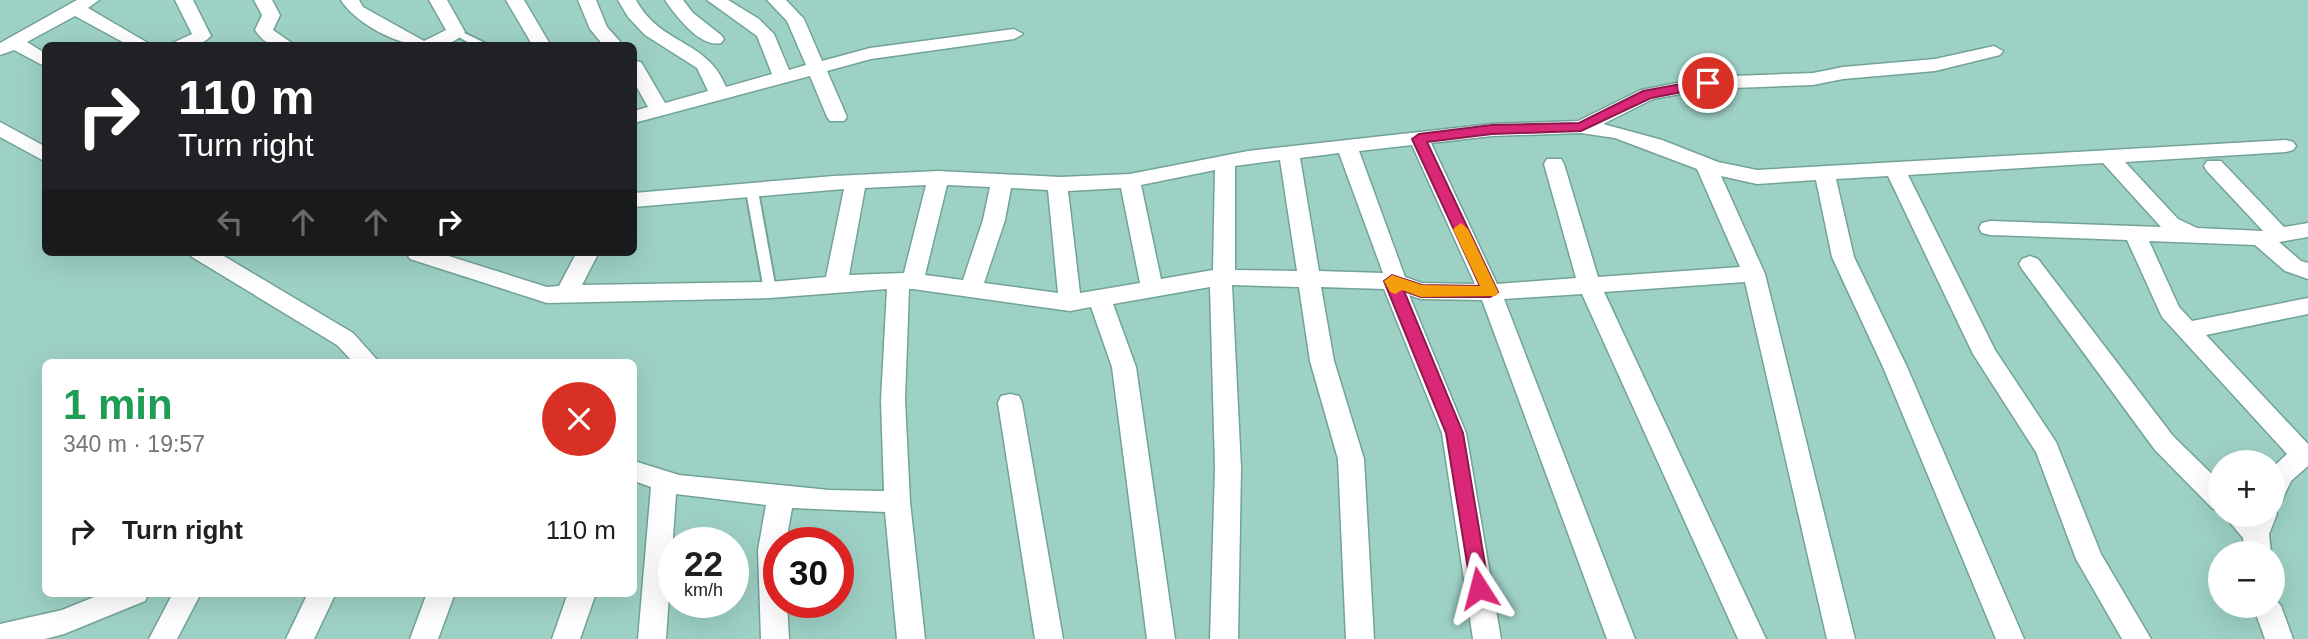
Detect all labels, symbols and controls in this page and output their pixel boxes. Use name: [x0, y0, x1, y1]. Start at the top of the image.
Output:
pin: [1678, 53, 1738, 113]
icon: arrive: [1689, 64, 1727, 102]
icon: right: [63, 70, 154, 161]
text: 110 m: [178, 70, 314, 124]
text: Turn right: [178, 127, 314, 163]
icon: left: [211, 203, 249, 241]
icon: ahead: [284, 203, 322, 241]
icon: ahead: [357, 203, 395, 241]
icon: right: [430, 203, 468, 241]
text: 1 min: [63, 381, 173, 428]
button: close: [542, 382, 616, 456]
text: 340 m · 19:57: [63, 431, 205, 457]
map controls: [2208, 450, 2285, 618]
button: +: [2208, 450, 2285, 527]
icon: right: [63, 512, 101, 550]
text: Turn right: [122, 515, 243, 545]
text: 110 m: [546, 515, 616, 545]
speed limit sign: 30: [763, 527, 854, 618]
button: −: [2208, 541, 2285, 618]
text: 22: [684, 544, 723, 583]
position arrow: [1442, 551, 1516, 625]
text: km/h: [684, 580, 723, 600]

